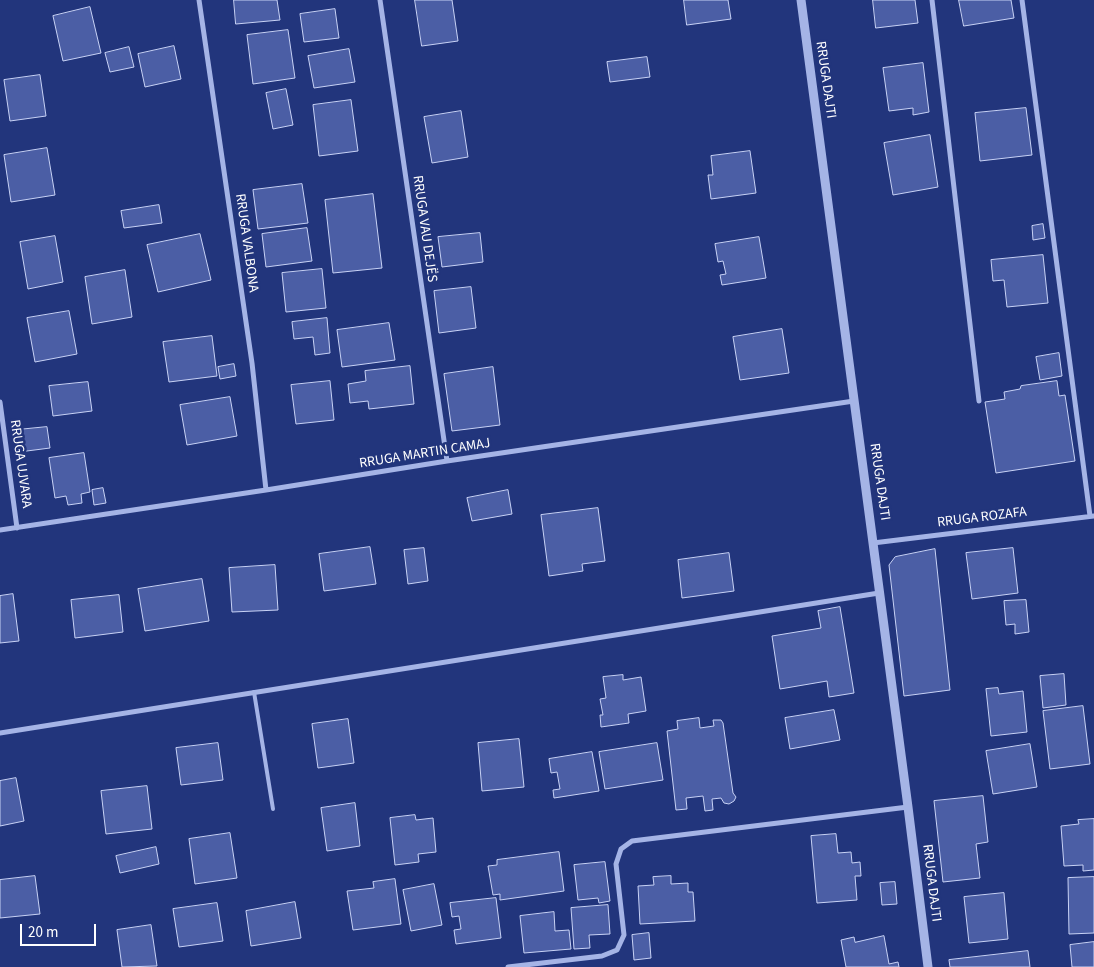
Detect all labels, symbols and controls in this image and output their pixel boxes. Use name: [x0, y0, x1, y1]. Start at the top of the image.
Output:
street label: RRUGA DAJTI: [811, 40, 839, 120]
street label: RRUGA VAU DEJËS: [408, 174, 440, 284]
street label: RRUGA VALBONA: [231, 193, 261, 293]
street label: RRUGA UJVARA: [5, 419, 35, 509]
street label: RRUGA MARTIN CAMAJ: [358, 435, 492, 473]
street label: RRUGA DAJTI: [865, 442, 893, 522]
street label: RRUGA ROZAFA: [936, 504, 1028, 532]
street label: RRUGA DAJTI: [918, 843, 944, 923]
scale bar: [22, 914, 99, 946]
text: 20 m: [28, 922, 58, 943]

